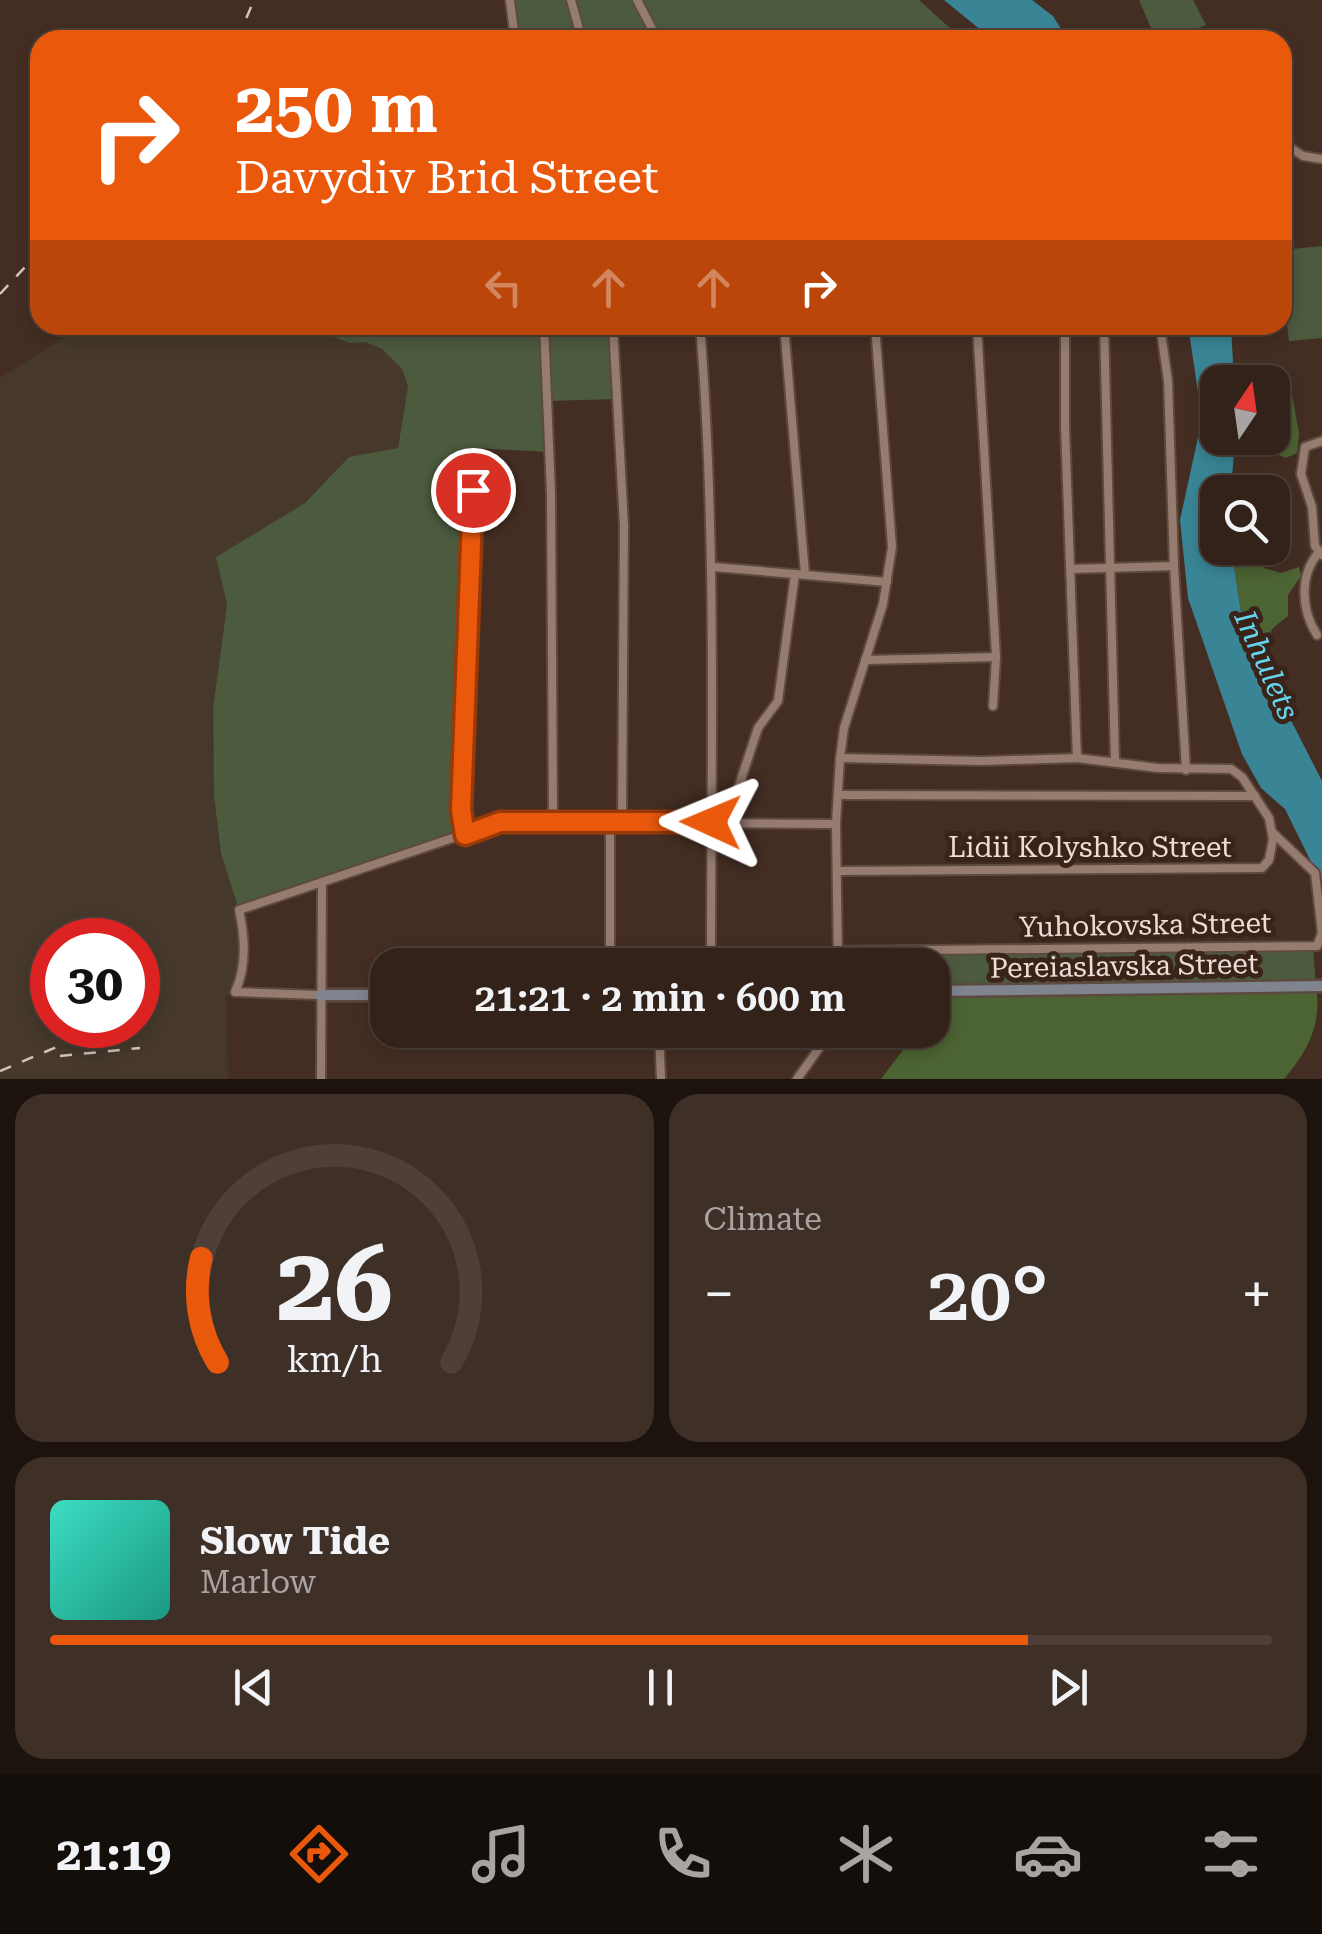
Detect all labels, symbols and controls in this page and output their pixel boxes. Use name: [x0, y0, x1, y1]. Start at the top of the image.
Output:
text: 250 m: [235, 67, 438, 149]
icon: right: [70, 70, 200, 200]
text: Davydiv Brid Street: [235, 151, 659, 204]
icon: left: [476, 260, 531, 315]
icon: ahead: [581, 260, 636, 315]
icon: ahead: [686, 260, 741, 315]
icon: right: [791, 260, 846, 315]
north arrow: [1200, 365, 1290, 455]
map controls: [1200, 365, 1290, 565]
pin: [431, 448, 516, 533]
icon: arrive: [446, 463, 501, 518]
button: search: [1200, 475, 1290, 565]
water label: Inhulets: [1227, 604, 1307, 725]
position arrow: [659, 770, 763, 874]
street label: Lidii Kolyshko Street: [948, 831, 1232, 864]
street label: Yuhokovska Street: [1018, 906, 1272, 944]
speed limit sign: 30: [30, 918, 160, 1048]
street label: Pereiaslavska Street: [989, 947, 1259, 985]
text: 21:21 · 2 min · 600 m: [475, 976, 846, 1020]
text: Climate: [704, 1200, 822, 1238]
text: 26: [276, 1224, 392, 1345]
text: 20°: [927, 1250, 1048, 1338]
text: −: [704, 1262, 734, 1326]
text: +: [1241, 1262, 1272, 1326]
text: km/h: [286, 1339, 382, 1381]
text: Slow Tide: [200, 1519, 390, 1563]
text: Marlow: [200, 1563, 316, 1601]
icon: previous: [226, 1660, 281, 1715]
icon: pause: [633, 1660, 688, 1715]
icon: next: [1041, 1660, 1096, 1715]
icon: directions: [284, 1819, 354, 1889]
icon: music: [466, 1819, 536, 1889]
icon: phone: [648, 1819, 718, 1889]
icon: climate: [831, 1819, 901, 1889]
icon: car: [1013, 1819, 1083, 1889]
icon: filters: [1196, 1819, 1266, 1889]
text: 21:19: [56, 1828, 171, 1881]

